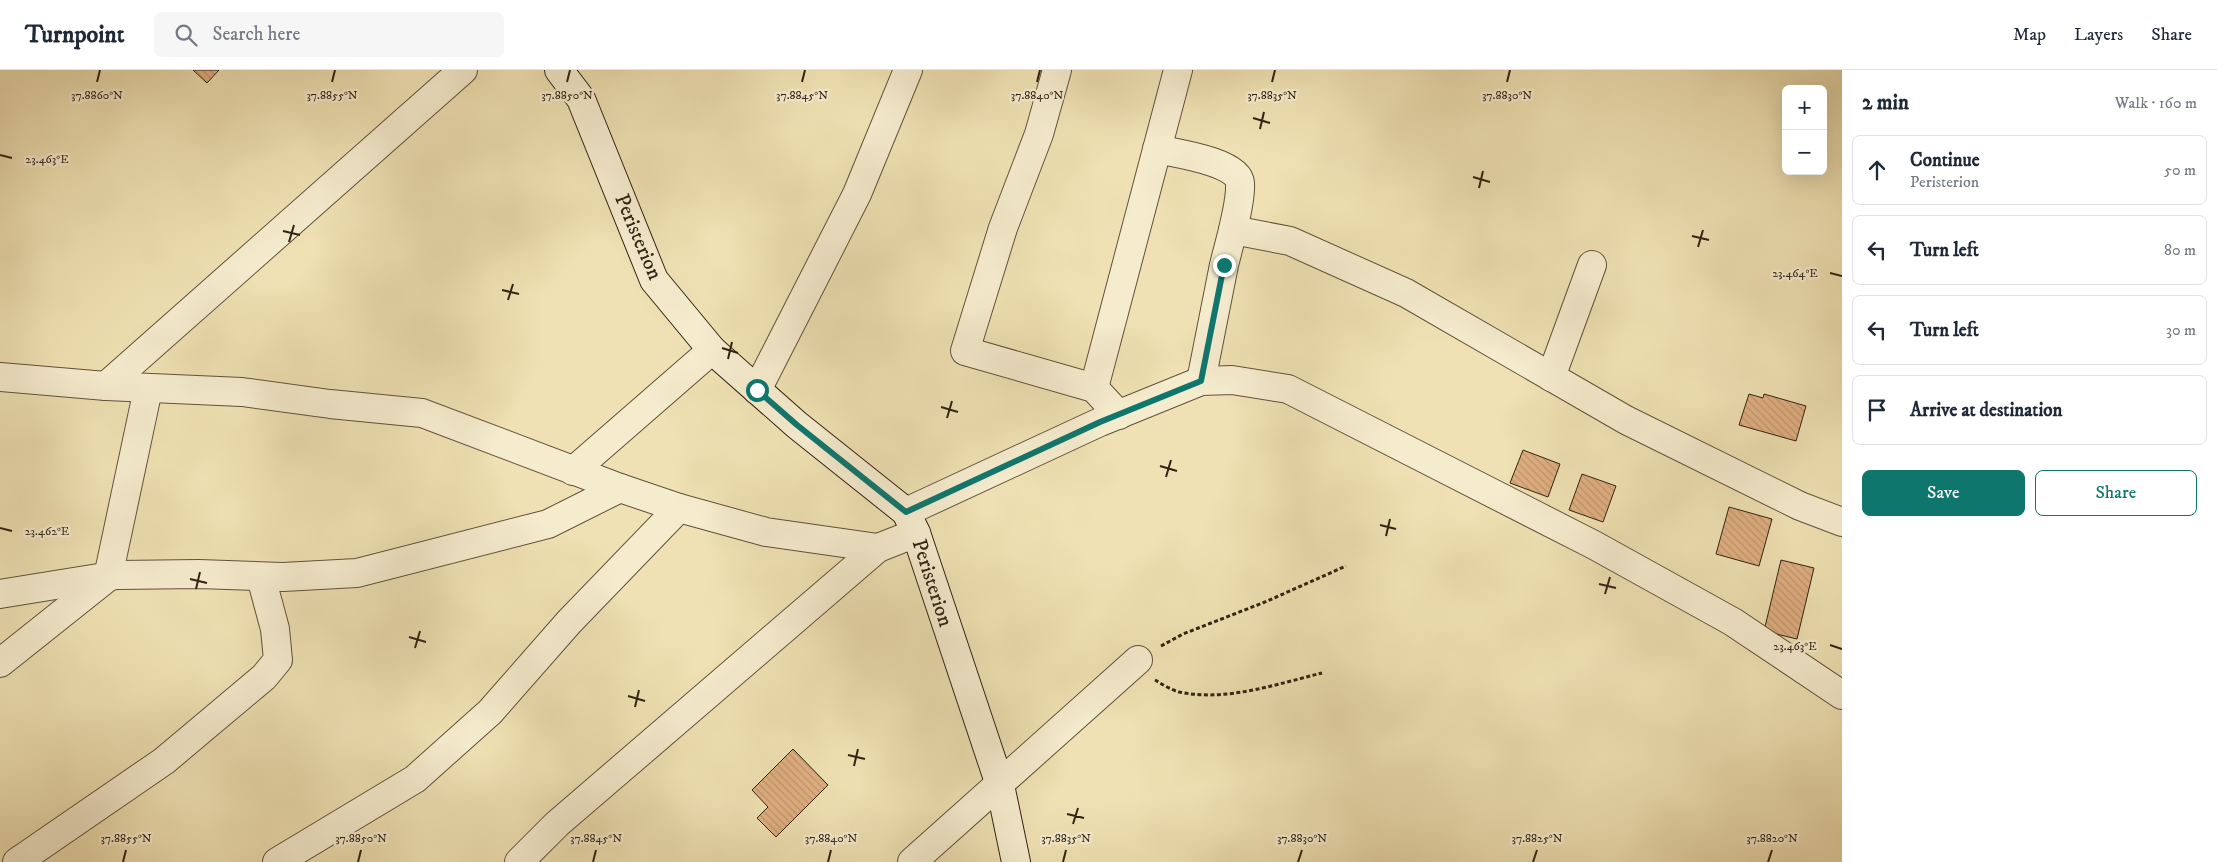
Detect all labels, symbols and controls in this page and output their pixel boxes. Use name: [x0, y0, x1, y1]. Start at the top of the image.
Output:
search box: [154, 12, 504, 57]
text: Turnpoint: [25, 20, 124, 50]
icon: search: [172, 21, 200, 49]
text: Search here: [212, 23, 300, 46]
text: Map: [2013, 24, 2046, 46]
text: Layers: [2074, 24, 2123, 46]
text: Share: [2151, 24, 2192, 46]
map controls: [1782, 85, 1827, 175]
button: +: [1782, 85, 1827, 130]
text: 37.8860°N: [71, 88, 123, 103]
text: 37.8855°N: [306, 88, 358, 103]
text: 37.8850°N: [541, 88, 593, 103]
text: 37.8845°N: [776, 88, 828, 103]
text: 37.8840°N: [1011, 88, 1063, 103]
text: 37.8835°N: [1247, 88, 1297, 103]
text: 37.8830°N: [1482, 88, 1532, 103]
text: 2 min: [1862, 90, 1909, 116]
text: Walk · 160 m: [2115, 93, 2197, 113]
button: −: [1782, 130, 1827, 175]
text: Continue: [1910, 149, 1980, 172]
text: 23.463°E: [25, 152, 69, 167]
icon: ahead: [1863, 156, 1891, 184]
text: 50 m: [2164, 160, 2196, 180]
text: Peristerion: [1910, 172, 1979, 192]
street label: Peristerion: [608, 190, 668, 284]
icon: left: [1863, 236, 1891, 264]
text: Turn left: [1910, 239, 1979, 262]
text: 80 m: [2164, 240, 2196, 260]
route end: [1213, 254, 1236, 277]
text: 23.464°E: [1772, 266, 1818, 281]
icon: left: [1863, 316, 1891, 344]
text: Turn left: [1910, 319, 1979, 342]
text: 30 m: [2166, 320, 2196, 340]
route start: [746, 379, 769, 402]
icon: arrive: [1863, 396, 1891, 424]
text: Arrive at destination: [1910, 399, 2062, 422]
button: Save: [1862, 470, 2025, 516]
button: Share: [2035, 470, 2197, 516]
text: 23.462°E: [25, 524, 70, 539]
street label: Peristerion: [906, 536, 958, 630]
text: 23.463°E: [1773, 639, 1817, 654]
text: 37.8855°N: [100, 831, 152, 846]
text: 37.8850°N: [335, 831, 387, 846]
text: 37.8845°N: [570, 831, 622, 846]
text: 37.8840°N: [805, 831, 857, 846]
text: 37.8835°N: [1041, 831, 1091, 846]
text: 37.8830°N: [1277, 831, 1327, 846]
text: 37.8825°N: [1511, 831, 1563, 846]
text: 37.8820°N: [1746, 831, 1798, 846]

